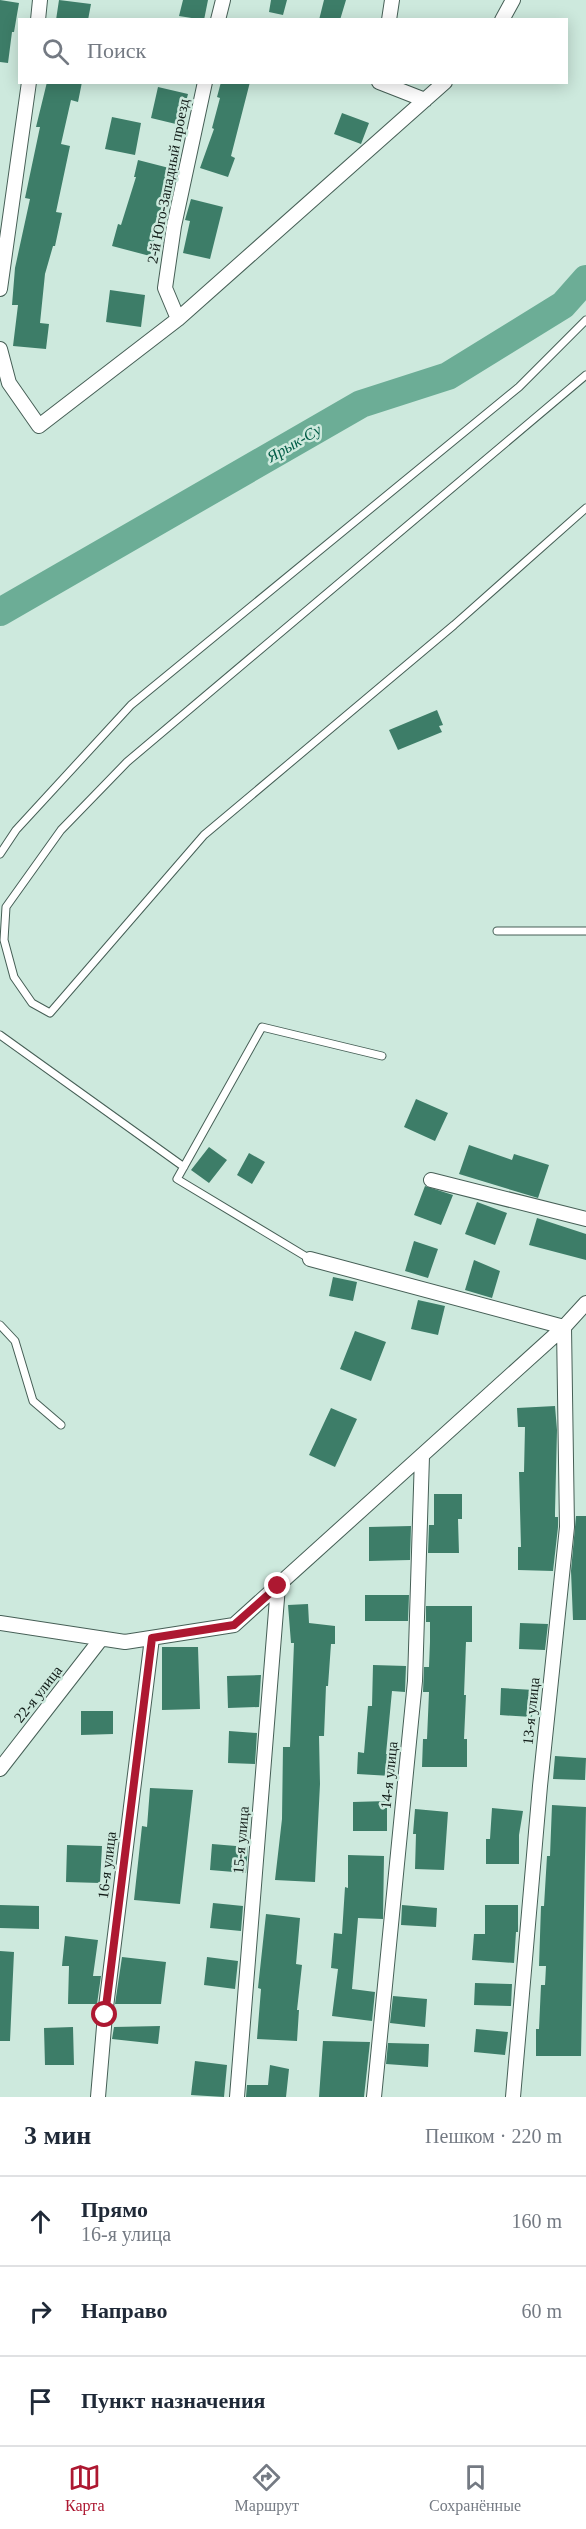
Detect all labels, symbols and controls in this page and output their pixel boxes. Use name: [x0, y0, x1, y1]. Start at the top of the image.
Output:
search box: [18, 18, 568, 84]
icon: search: [39, 35, 72, 68]
text: Поиск: [87, 38, 146, 63]
street label: 2-й Юго-Западный проезд: [144, 97, 192, 265]
water label: Ярык-Су: [263, 420, 325, 467]
route end: [264, 1572, 290, 1598]
street label: 22-я улица: [11, 1662, 65, 1726]
street label: 13-я улица: [520, 1676, 543, 1745]
street label: 14-я улица: [378, 1740, 401, 1809]
street label: 15-я улица: [230, 1805, 252, 1874]
street label: 16-я улица: [95, 1830, 119, 1900]
route start: [91, 2001, 117, 2027]
text: 3 мин: [24, 2121, 91, 2150]
text: Пешком · 220 m: [425, 2125, 562, 2147]
text: Прямо: [81, 2197, 148, 2222]
icon: ahead: [24, 2205, 57, 2238]
text: 160 m: [511, 2210, 562, 2232]
text: 16-я улица: [81, 2223, 171, 2245]
icon: right: [24, 2295, 57, 2328]
text: Направо: [81, 2298, 167, 2323]
text: 60 m: [521, 2300, 562, 2322]
icon: arrive: [24, 2385, 57, 2418]
text: Пункт назначения: [81, 2388, 266, 2413]
tab: Карта: [65, 2461, 105, 2515]
tab: Маршрут: [235, 2461, 299, 2515]
tab: Сохранённые: [429, 2461, 521, 2515]

